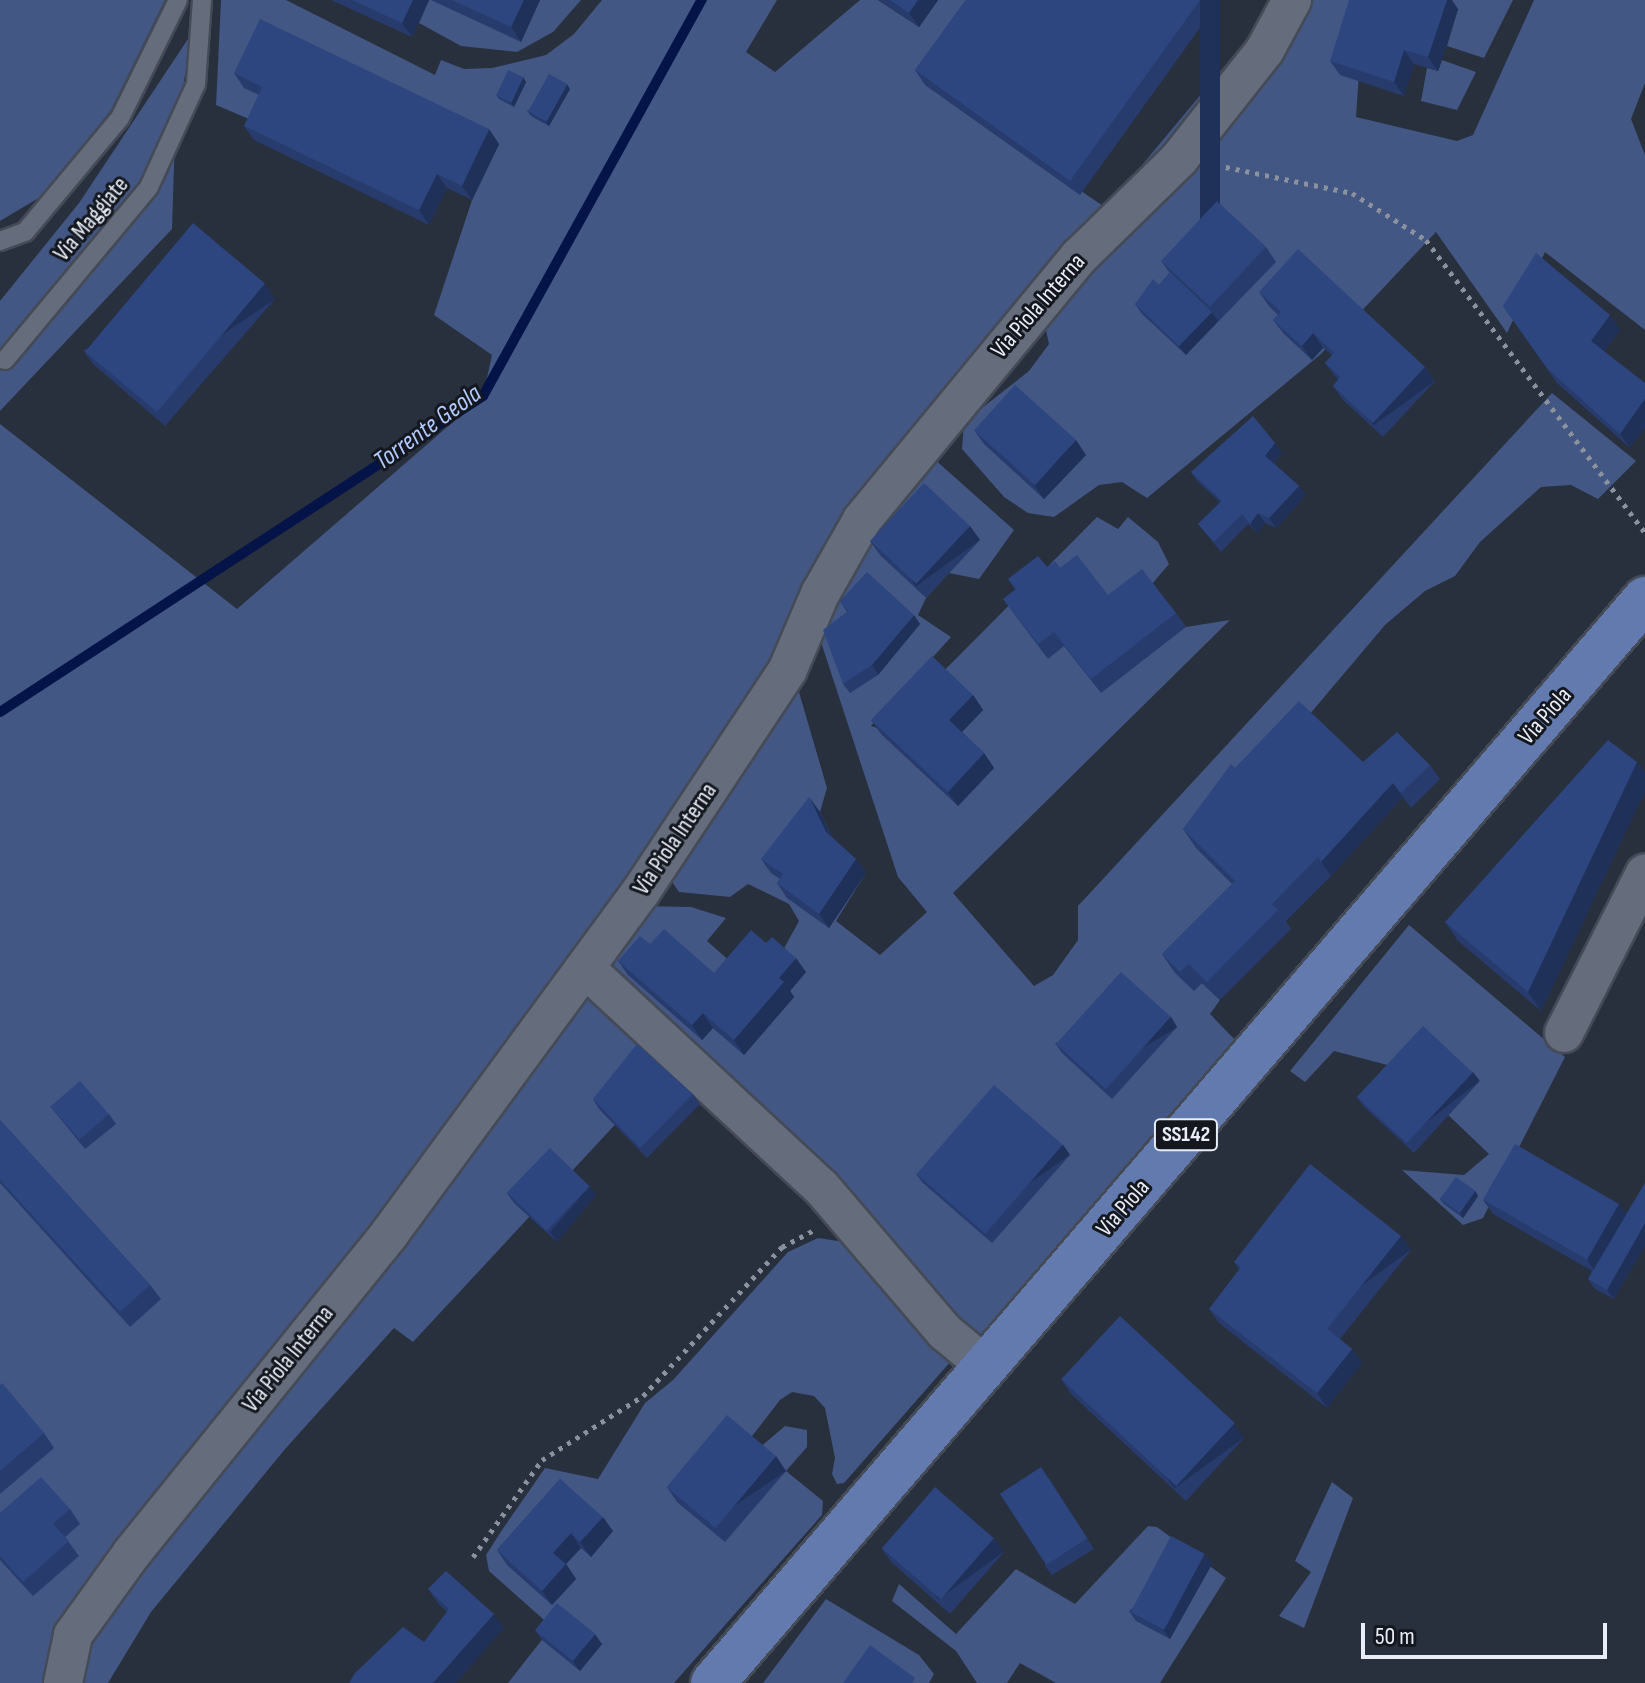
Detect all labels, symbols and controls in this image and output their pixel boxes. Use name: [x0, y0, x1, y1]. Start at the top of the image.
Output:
street label: Via Maggiate: [47, 171, 135, 267]
street label: Via Piola Interna: [985, 248, 1091, 364]
water label: Torrente Geola: [368, 379, 488, 477]
street label: Via Piola: [1512, 681, 1578, 751]
street label: Via Piola Interna: [627, 778, 723, 900]
road number: SS142: [1152, 1117, 1220, 1153]
street label: Via Piola: [1090, 1173, 1156, 1243]
street label: Via Piola Interna: [236, 1300, 340, 1418]
scale bar: [1365, 1607, 1611, 1657]
text: 50 m: [1375, 1622, 1415, 1651]

